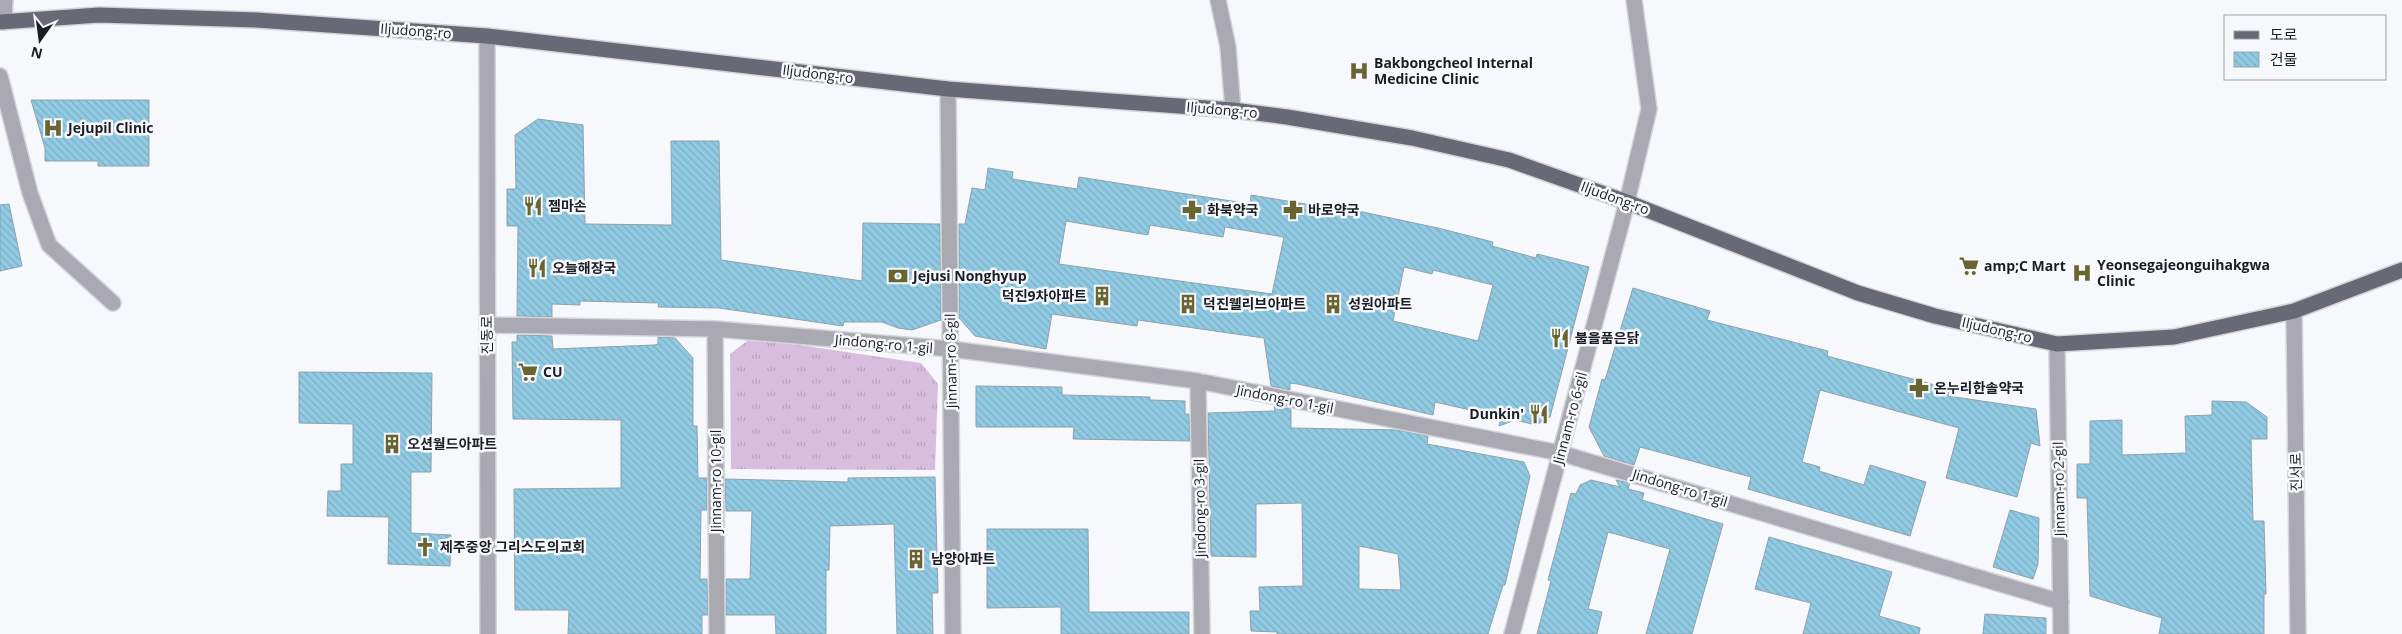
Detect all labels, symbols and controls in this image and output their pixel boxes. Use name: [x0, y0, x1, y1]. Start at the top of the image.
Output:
north arrow: [15, 15, 65, 65]
legend: [2224, 15, 2387, 80]
street label: Iljudong-ro: [380, 19, 452, 42]
text: 도로: [2270, 24, 2298, 44]
text: N: [29, 43, 45, 64]
text: 건물: [2270, 49, 2298, 69]
place label: Bakbongcheol Internal Medicine Clinic: [1374, 53, 1533, 88]
street label: Iljudong-ro: [781, 60, 855, 87]
hospital icon: Bakbongcheol Internal Medicine Clinic: [1348, 60, 1370, 82]
street label: Iljudong-ro: [1186, 97, 1258, 122]
hospital icon: Jejupil Clinic: [42, 117, 64, 139]
place label: Jejupil Clinic: [66, 118, 154, 137]
street label: Iljudong-ro: [1578, 176, 1652, 219]
restaurant icon: 젬마손: [522, 195, 544, 217]
place label: 젬마손: [548, 196, 587, 215]
pharmacy icon: 화북약국: [1181, 199, 1203, 221]
pharmacy icon: 바로약국: [1282, 199, 1304, 221]
place label: 화북약국: [1207, 200, 1259, 219]
place label: 바로약국: [1308, 200, 1360, 219]
supermarket icon: amp;C Mart: [1958, 255, 1980, 277]
place label: Yeonsegajeonguihakgwa Clinic: [2097, 255, 2270, 290]
place label: amp;C Mart: [1984, 256, 2066, 275]
restaurant icon: 오늘해장국: [526, 257, 548, 279]
place label: 오늘해장국: [552, 258, 617, 277]
hospital icon: Yeonsegajeonguihakgwa Clinic: [2071, 262, 2093, 284]
bank icon: Jejusi Nonghyup: [887, 265, 909, 287]
place label: Jejusi Nonghyup: [911, 266, 1027, 285]
building icon: 덕진9차아파트: [1091, 285, 1113, 307]
place label: 덕진9차아파트: [1002, 286, 1087, 305]
building icon: 덕진웰리브아파트: [1177, 293, 1199, 315]
building icon: 성원아파트: [1322, 293, 1344, 315]
place label: 덕진웰리브아파트: [1203, 294, 1306, 313]
place label: 성원아파트: [1348, 294, 1413, 313]
street label: Iljudong-ro: [1960, 312, 2034, 347]
street label: Jinnam-ro 8-gil: [940, 314, 961, 411]
street label: 진동로: [477, 316, 496, 354]
restaurant icon: 불을품은닭: [1549, 327, 1571, 349]
place label: 불을품은닭: [1575, 328, 1640, 347]
street label: Jindong-ro 1-gil: [832, 330, 934, 357]
supermarket icon: CU: [517, 361, 539, 383]
place label: CU: [543, 362, 563, 381]
street label: Jinnam-ro 6-gil: [1548, 370, 1591, 468]
pharmacy icon: 온누리한솔약국: [1908, 377, 1930, 399]
place label: 온누리한솔약국: [1934, 378, 2024, 397]
street label: Jindong-ro 1-gil: [1233, 379, 1335, 417]
restaurant icon: Dunkin': [1528, 403, 1550, 425]
place label: Dunkin': [1469, 404, 1524, 423]
street label: Jinnam-ro 10-gil: [706, 430, 725, 534]
building icon: 오션월드아파트: [381, 433, 403, 455]
place label: 오션월드아파트: [407, 434, 497, 453]
street label: Jinnam-ro 2-gil: [2048, 442, 2069, 539]
street label: 진서로: [2286, 452, 2305, 491]
street label: Jindong-ro 3-gil: [1189, 459, 1210, 559]
street label: Jindong-ro 1-gil: [1628, 463, 1730, 511]
church icon: 제주중앙 그리스도의교회: [414, 536, 436, 558]
place label: 제주중앙 그리스도의교회: [440, 537, 585, 556]
building icon: 남양아파트: [905, 548, 927, 570]
place label: 남양아파트: [931, 549, 996, 568]

